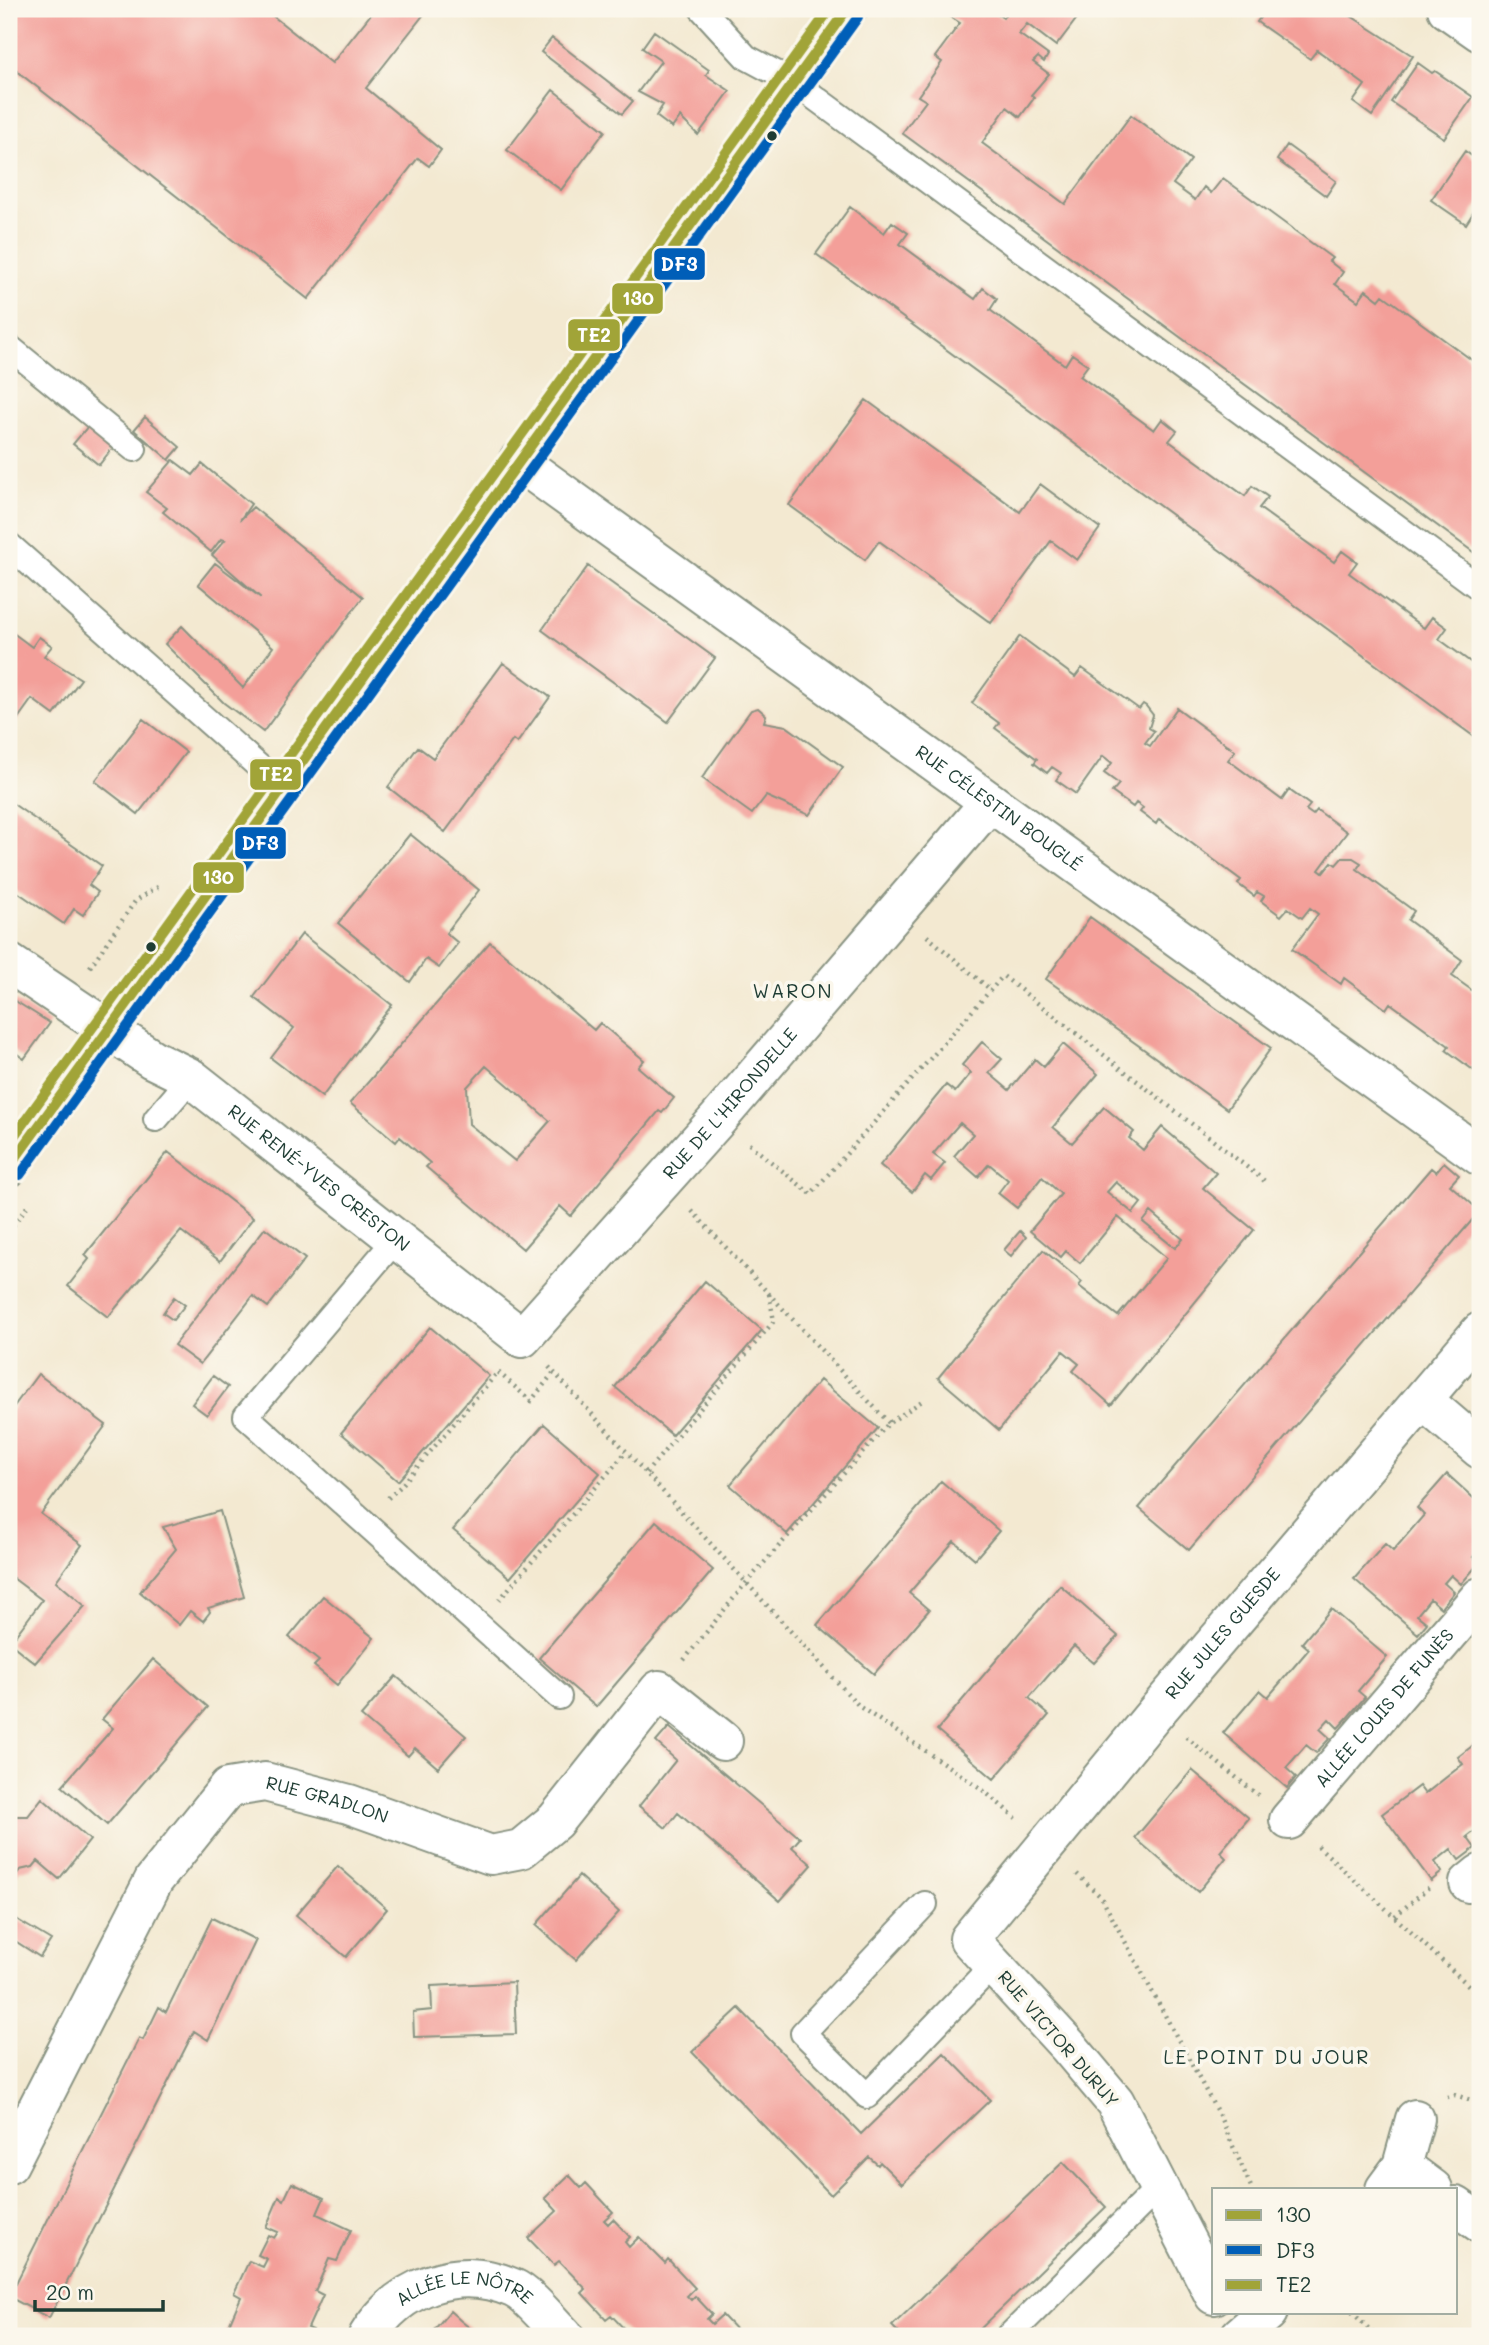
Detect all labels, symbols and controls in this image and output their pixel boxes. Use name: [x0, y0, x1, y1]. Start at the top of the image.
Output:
unlabelled marker: [765, 129, 779, 143]
line badge: DF3: [653, 247, 706, 281]
text: DF3: [660, 251, 698, 276]
line badge: 130: [611, 282, 664, 315]
text: 130: [622, 285, 654, 310]
line badge: TE2: [567, 318, 621, 352]
text: TE2: [577, 322, 611, 347]
street label: RUE CÉLESTIN BOUGLÉ: [911, 739, 1088, 876]
line badge: TE2: [249, 758, 302, 791]
text: TE2: [259, 761, 293, 786]
line badge: DF3: [234, 826, 287, 860]
text: DF3: [241, 830, 279, 855]
line badge: 130: [192, 861, 245, 894]
text: 130: [202, 864, 234, 889]
unlabelled marker: [144, 940, 158, 954]
district label: WARON: [752, 978, 834, 1003]
street label: RUE DE L'HIRONDELLE: [657, 1022, 802, 1184]
street label: RUE RENÉ-YVES CRESTON: [223, 1099, 415, 1256]
street label: RUE JULES GUESDE: [1159, 1562, 1285, 1704]
street label: ALLÉE LOUIS DE FUNÈS: [1309, 1623, 1459, 1792]
street label: RUE GRADLON: [264, 1770, 392, 1828]
street label: RUE VICTOR DURUY: [993, 1965, 1125, 2112]
district label: LE POINT DU JOUR: [1164, 2044, 1370, 2069]
legend: [1212, 2188, 1458, 2314]
text: 130: [1276, 2200, 1311, 2227]
text: DF3: [1276, 2236, 1314, 2263]
text: ALLÉE LE NÔTRE: [391, 2265, 539, 2311]
scale bar: [35, 2268, 163, 2312]
text: TE2: [1276, 2270, 1311, 2297]
text: 20 m: [46, 2278, 94, 2305]
street label: ALLÉE LE NÔTRE: [392, 2296, 536, 2320]

